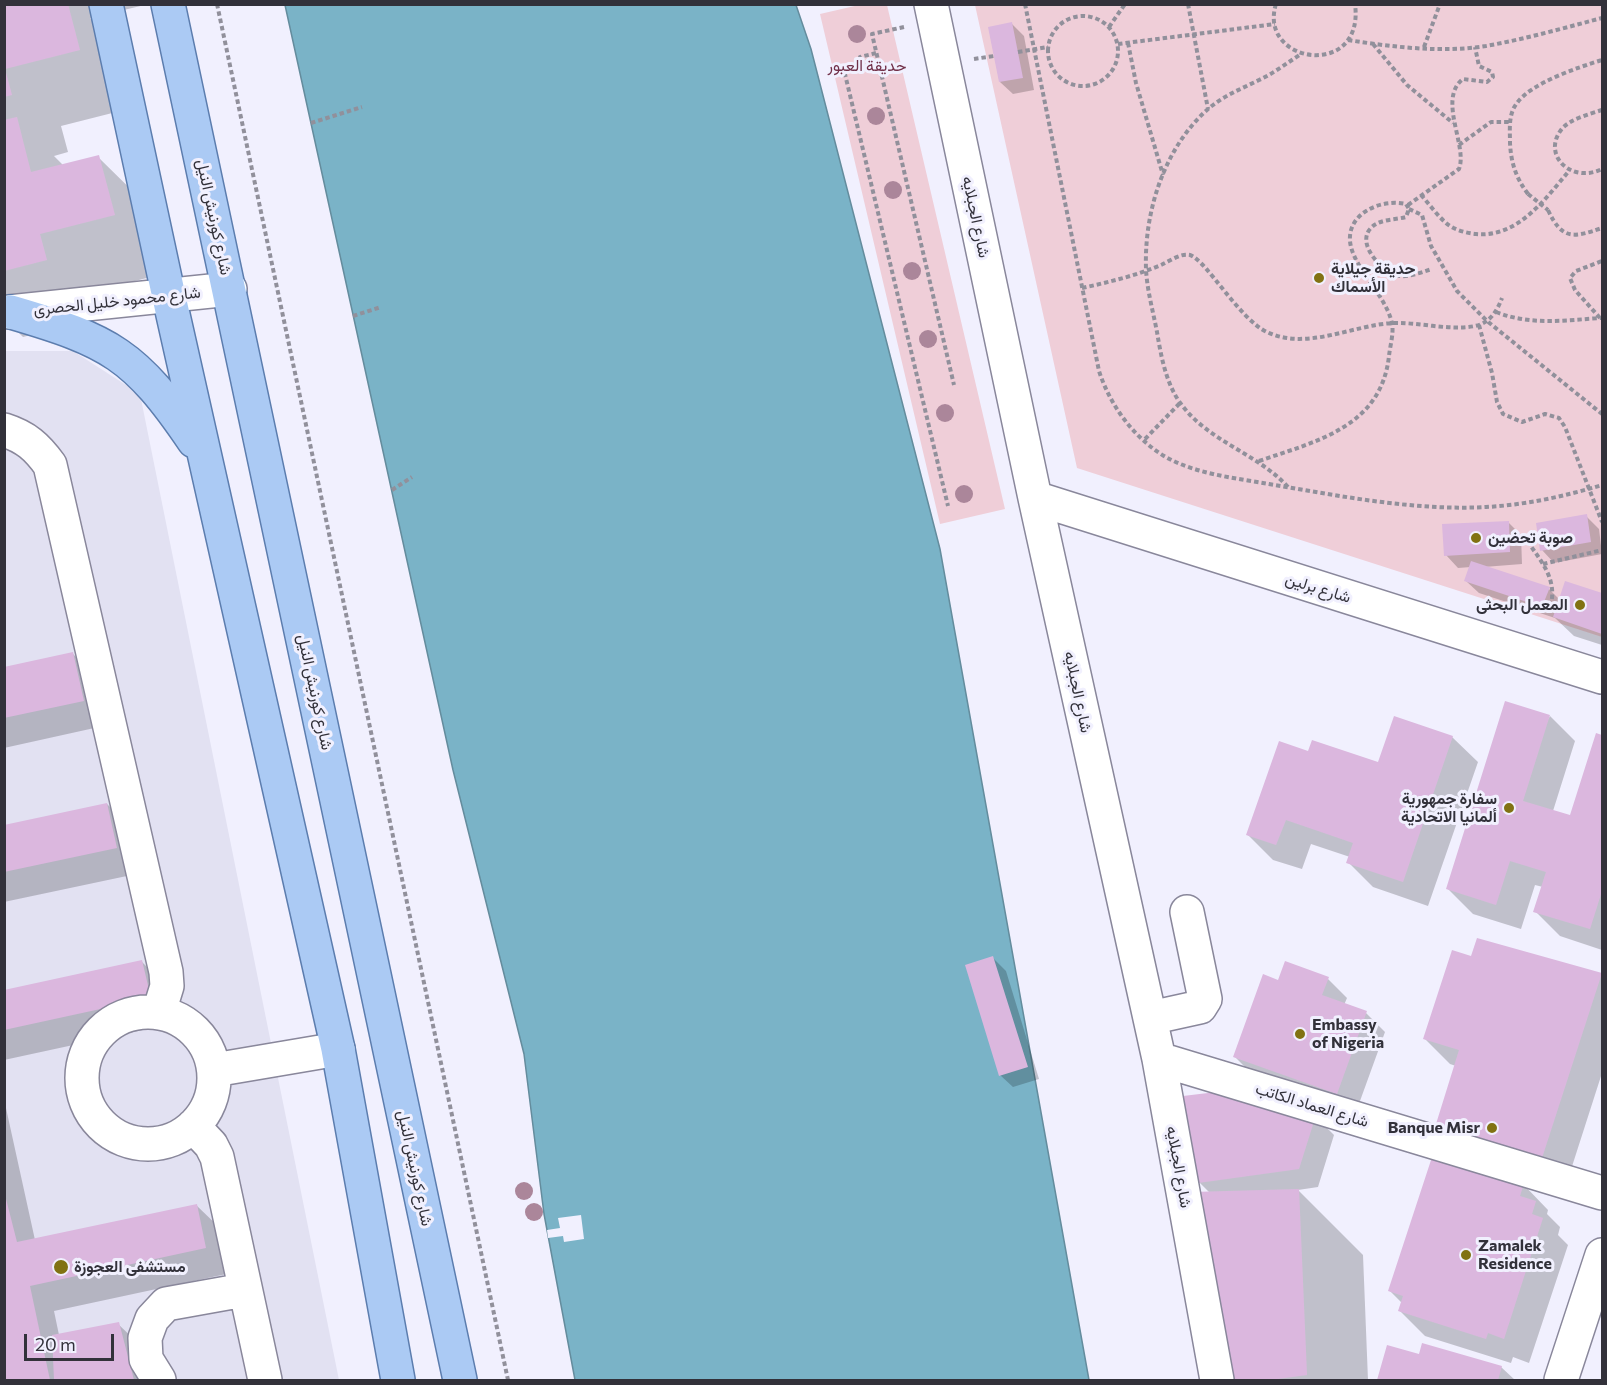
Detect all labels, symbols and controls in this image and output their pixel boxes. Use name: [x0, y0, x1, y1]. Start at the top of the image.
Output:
park label: حديقة العبور: [827, 56, 907, 76]
street label: شارع كورنيش النيل: [192, 157, 236, 277]
street label: شارع الجبلايه: [958, 174, 994, 260]
place label: حديقة جيلاية الأسماك: [1331, 259, 1415, 297]
marker: حديقة جيلاية الأسماك: [1312, 271, 1326, 285]
street label: شارع محمود خليل الحصرى: [32, 283, 202, 319]
place label: صوبة تحضين: [1488, 528, 1573, 548]
marker: صوبة تحضين: [1469, 531, 1483, 545]
street label: شارع برلين: [1283, 569, 1353, 607]
place label: المعمل البحثى: [1476, 595, 1568, 615]
marker: المعمل البحثى: [1573, 598, 1587, 612]
street label: شارع كورنيش النيل: [293, 632, 337, 752]
street label: شارع الجبلايه: [1060, 649, 1096, 735]
place label: سفارة جمهورية ألمانيا الاتحادية: [1401, 789, 1497, 827]
marker: سفارة جمهورية ألمانيا الاتحادية: [1502, 801, 1516, 815]
place label: Embassy of Nigeria: [1312, 1015, 1384, 1053]
marker: Embassy of Nigeria: [1293, 1027, 1307, 1041]
street label: شارع العماد الكاتب: [1253, 1079, 1371, 1131]
street label: شارع كورنيش النيل: [393, 1108, 437, 1228]
place label: Banque Misr: [1388, 1118, 1480, 1138]
marker: Banque Misr: [1485, 1121, 1499, 1135]
street label: شارع الجبلايه: [1162, 1124, 1196, 1210]
place label: Zamalek Residence: [1478, 1236, 1552, 1274]
marker: Zamalek Residence: [1459, 1248, 1473, 1262]
place label: مستشفى العجوزة: [74, 1257, 186, 1277]
marker: مستشفى العجوزة: [52, 1258, 70, 1276]
scale bar: [27, 1322, 117, 1360]
text: 20 m: [35, 1333, 76, 1355]

